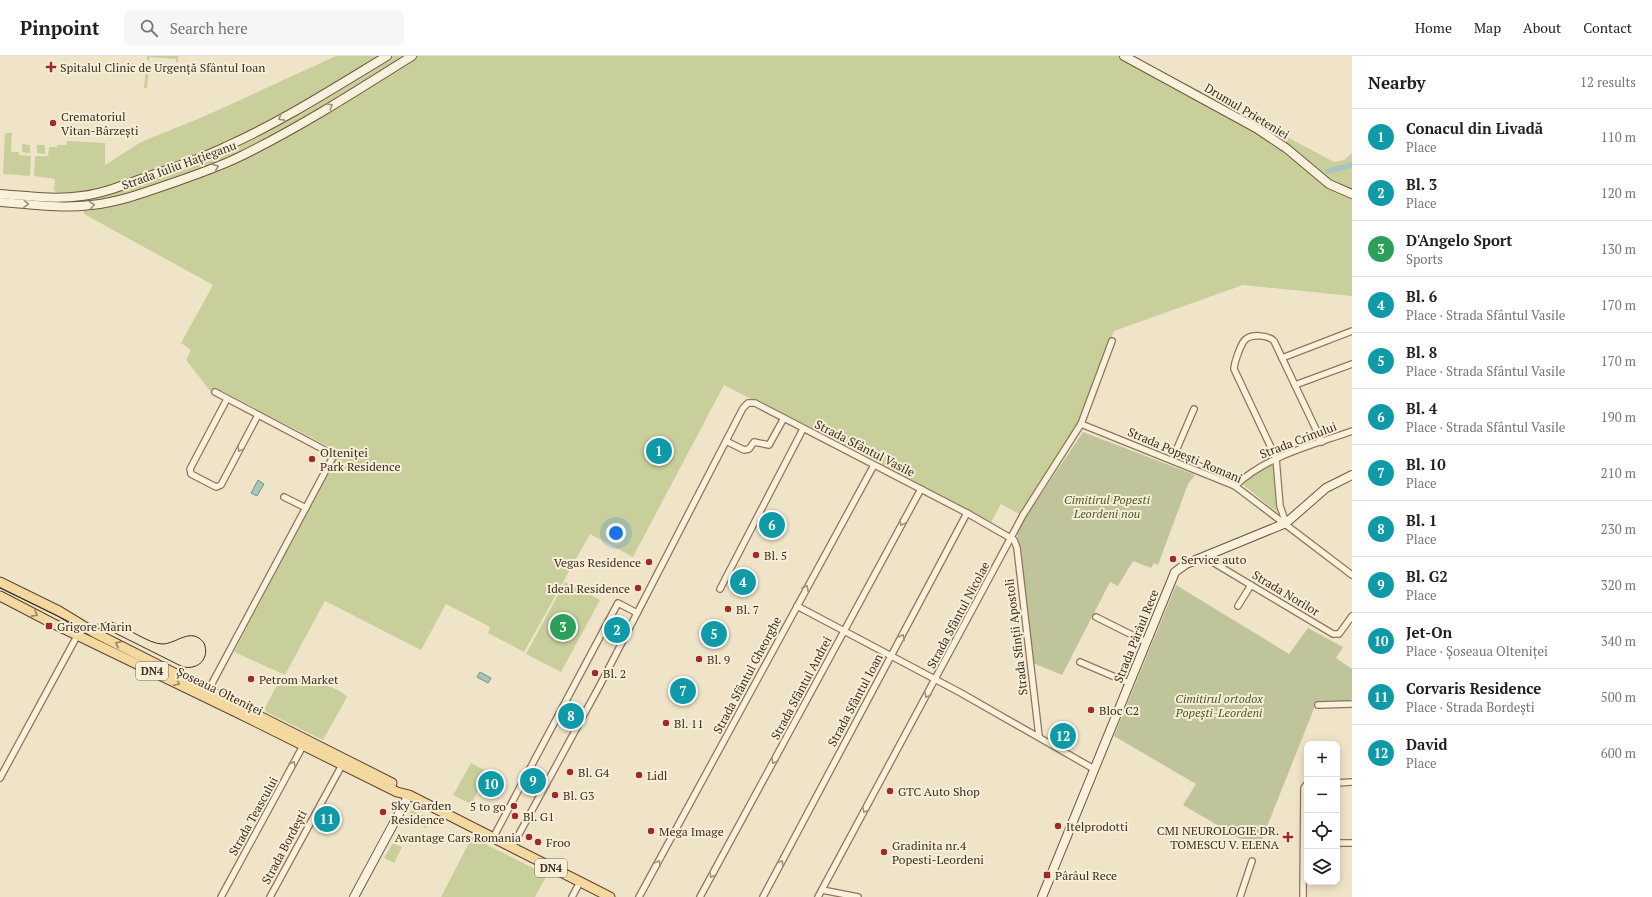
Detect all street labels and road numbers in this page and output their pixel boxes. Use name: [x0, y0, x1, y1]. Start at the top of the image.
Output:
street label: Drumul Prieteniei: [1202, 80, 1292, 142]
street label: Strada Iuliu Hațieganu: [120, 137, 239, 194]
street label: Strada Sfântul Vasile: [813, 416, 917, 480]
street label: Strada Crinului: [1257, 418, 1339, 462]
street label: Strada Popești-Romani: [1125, 424, 1245, 487]
street label: Strada Sfântul Nicolae: [923, 559, 993, 671]
street label: Strada Norilor: [1250, 567, 1323, 619]
street label: Strada Sfinții Apostoli: [1001, 577, 1032, 696]
street label: Strada Pârâul Rece: [1110, 587, 1162, 685]
street label: Strada Sfântul Gheorghe: [710, 614, 784, 736]
street label: Strada Sfântul Andrei: [767, 633, 835, 742]
street label: Strada Sfântul Ioan: [824, 651, 886, 749]
road number: DN4: [136, 662, 168, 680]
street label: Șoseaua Olteniței: [174, 664, 266, 719]
street label: Strada Teascului: [225, 774, 281, 858]
street label: Strada Bordești: [258, 807, 311, 887]
road number: DN4: [535, 859, 567, 877]

